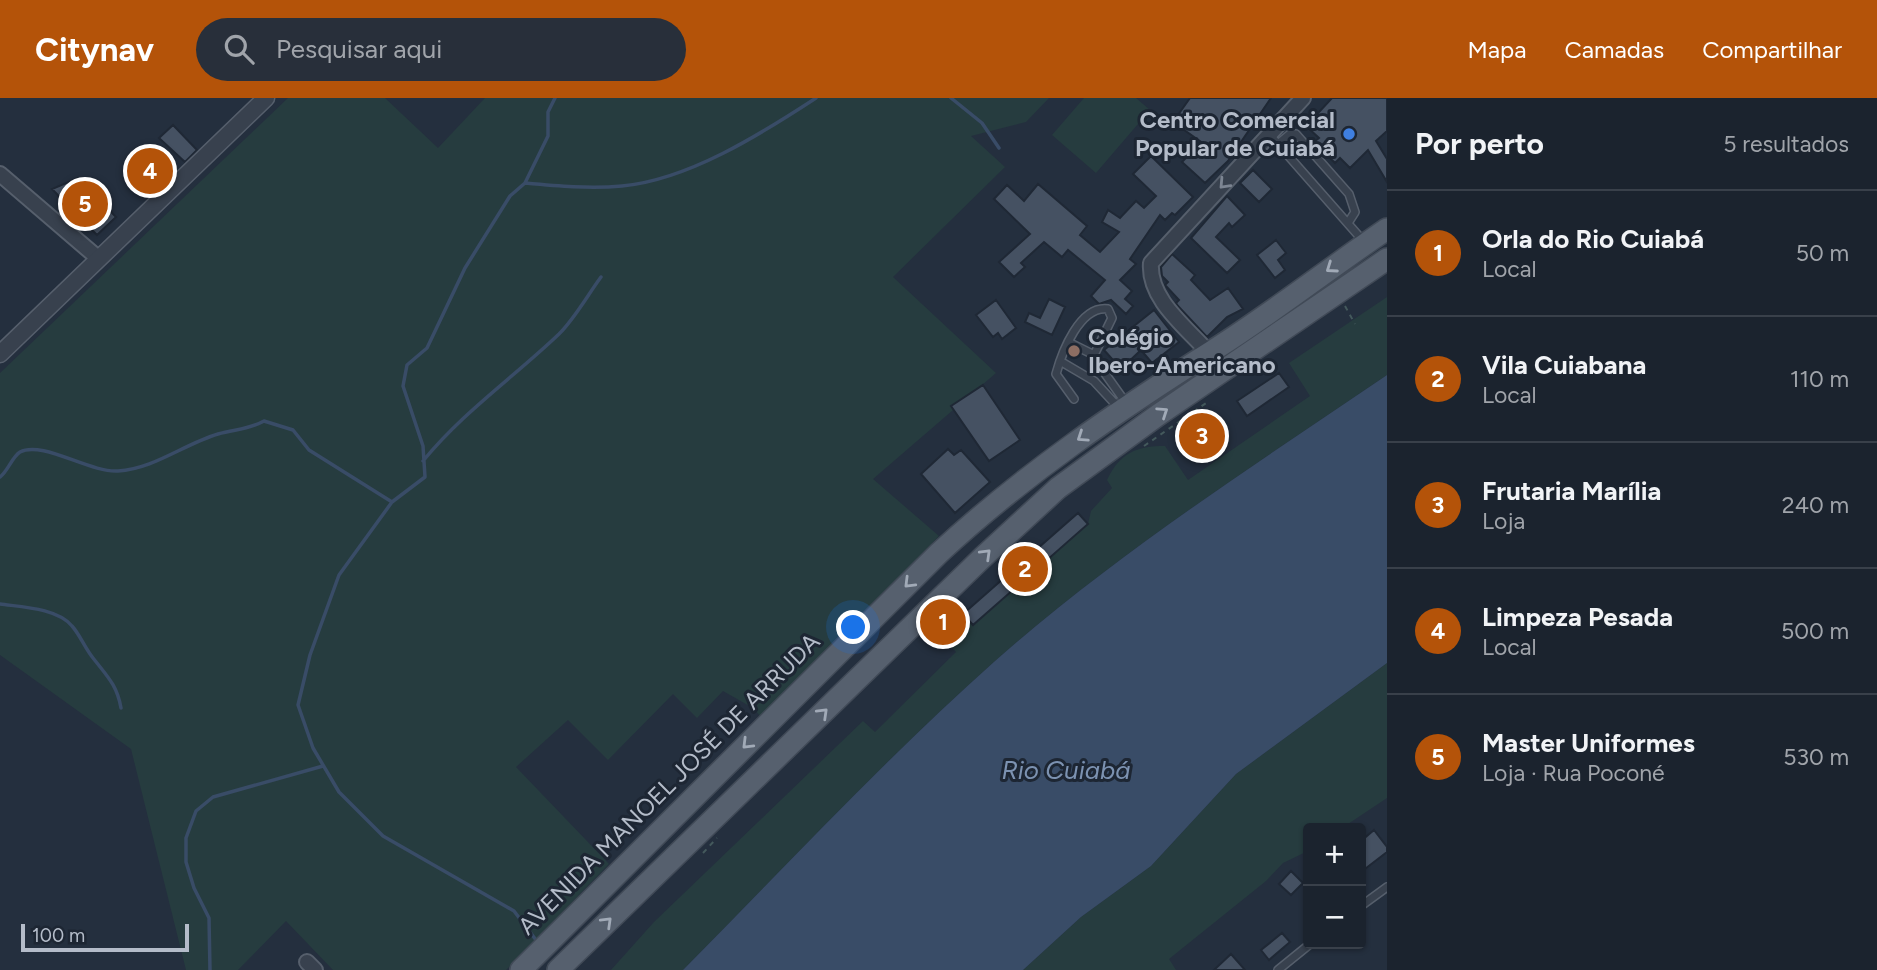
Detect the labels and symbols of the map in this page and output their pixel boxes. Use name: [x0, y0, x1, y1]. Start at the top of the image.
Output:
place label: Centro Comercial Popular de Cuiabá: [1135, 105, 1335, 162]
marker: Centro Comercial Popular de Cuiabá: [1341, 126, 1357, 142]
pin: 4: [127, 145, 173, 197]
one-way arrow: [1220, 176, 1232, 189]
pin: 5: [62, 178, 108, 230]
one-way arrow: [1326, 260, 1339, 272]
place label: Colégio Ibero-Americano: [1088, 322, 1276, 379]
marker: Colégio Ibero-Americano: [1066, 343, 1082, 359]
one-way arrow: [1155, 408, 1168, 420]
pin: 3: [1179, 410, 1225, 462]
one-way arrow: [1077, 429, 1090, 442]
pin: 2: [1002, 543, 1048, 595]
one-way arrow: [977, 550, 990, 562]
one-way arrow: [904, 575, 917, 588]
pin: 1: [920, 596, 966, 648]
your location: [836, 610, 870, 644]
street label: AVENIDA MANOEL JOSÉ DE ARRUDA: [512, 626, 826, 941]
one-way arrow: [814, 708, 827, 721]
one-way arrow: [743, 735, 756, 748]
water label: Rio Cuiabá: [1001, 754, 1131, 786]
one-way arrow: [599, 918, 612, 931]
scale bar: [21, 921, 189, 953]

